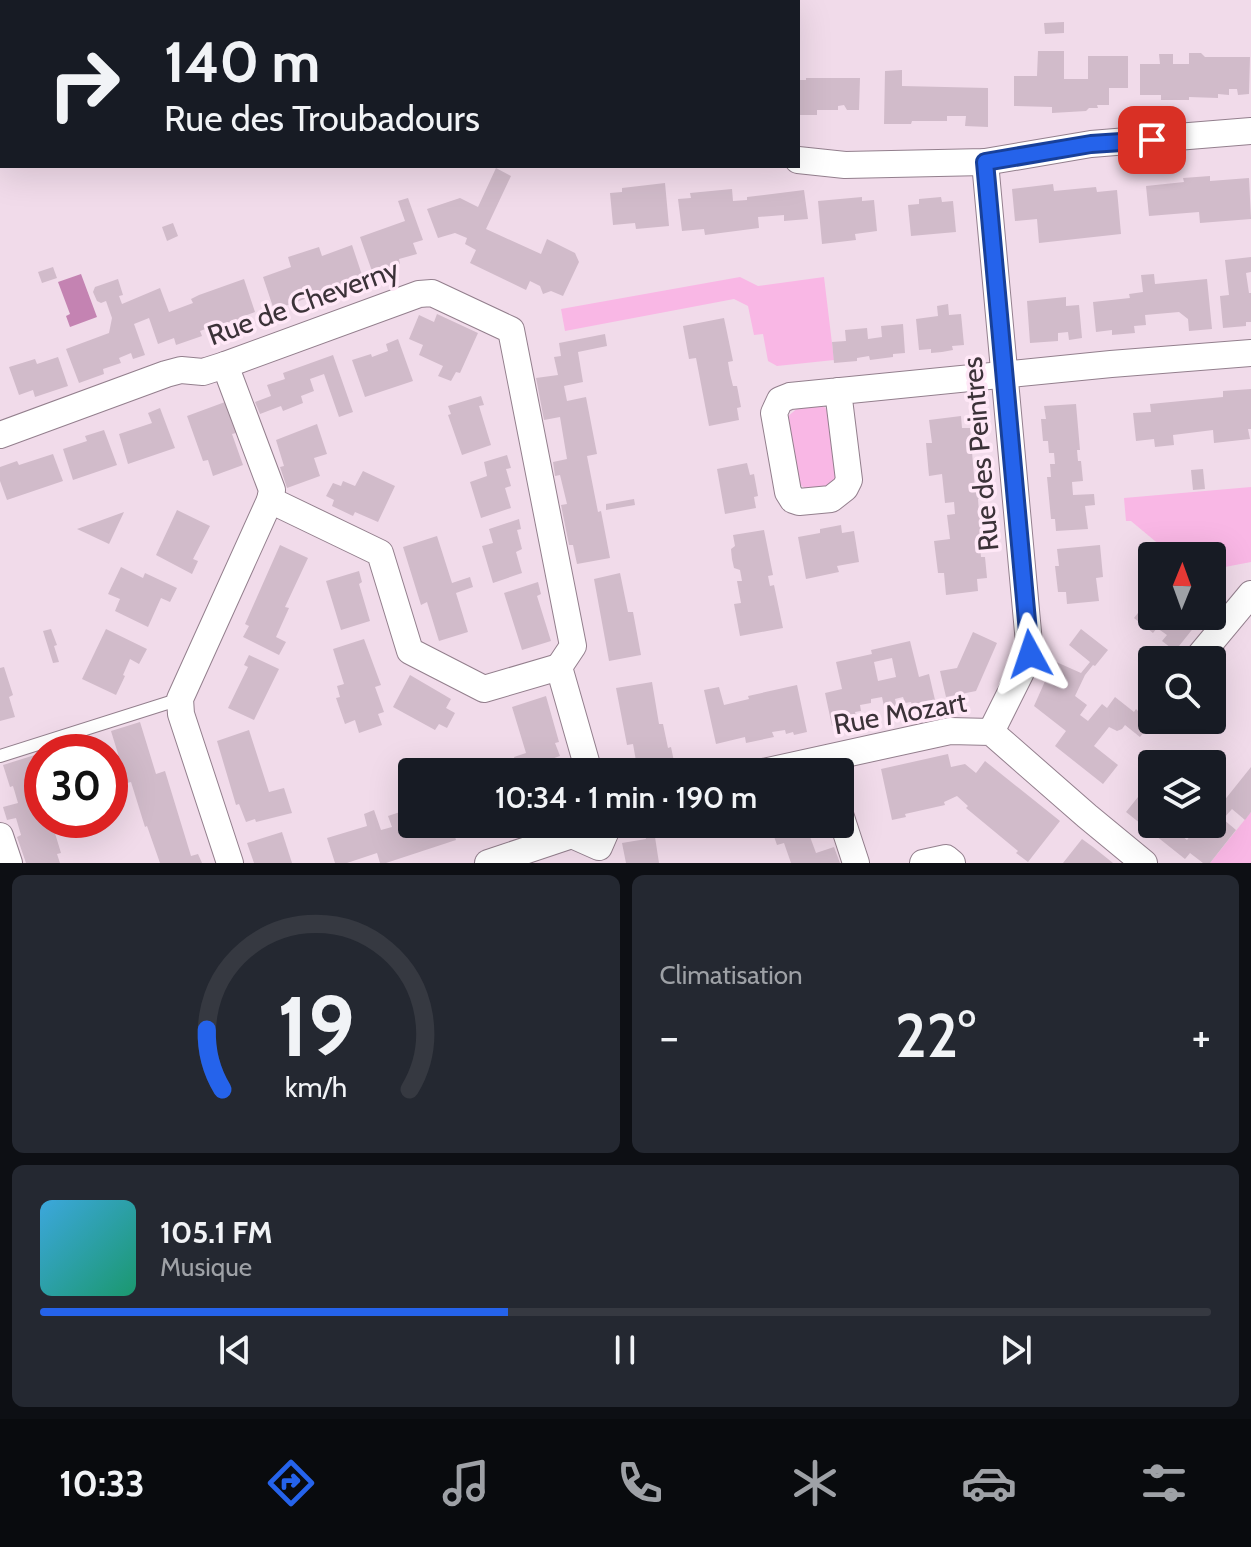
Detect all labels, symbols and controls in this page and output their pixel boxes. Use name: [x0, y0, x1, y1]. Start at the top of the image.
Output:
text: 140 m: [164, 28, 320, 96]
icon: right: [32, 32, 136, 136]
text: Rue des Troubadours: [164, 96, 480, 140]
pin: [1118, 106, 1186, 174]
icon: arrive: [1130, 118, 1174, 162]
street label: Rue de Cheverny: [203, 252, 403, 352]
street label: Rue des Peintres: [955, 355, 1005, 553]
north arrow: [1138, 542, 1226, 630]
map controls: [1138, 542, 1226, 838]
position arrow: [988, 612, 1072, 696]
button: search: [1138, 646, 1226, 734]
street label: Rue Mozart: [831, 685, 969, 741]
speed limit sign: 30: [24, 734, 128, 838]
button: layers: [1138, 750, 1226, 838]
text: 10:34 · 1 min · 190 m: [495, 779, 757, 816]
text: Climatisation: [660, 959, 803, 991]
text: 19: [277, 976, 354, 1077]
text: 22°: [895, 999, 976, 1072]
text: −: [660, 1010, 679, 1063]
text: +: [1192, 1010, 1211, 1063]
text: km/h: [284, 1069, 347, 1104]
text: 105.1 FM: [160, 1214, 273, 1251]
text: Musique: [160, 1251, 252, 1283]
icon: previous: [213, 1328, 257, 1372]
icon: pause: [603, 1328, 647, 1372]
icon: next: [994, 1328, 1038, 1372]
icon: directions: [263, 1455, 319, 1511]
icon: music: [438, 1455, 494, 1511]
icon: phone: [612, 1455, 668, 1511]
icon: climate: [787, 1455, 843, 1511]
icon: car: [961, 1455, 1017, 1511]
icon: filters: [1136, 1455, 1192, 1511]
text: 10:33: [59, 1461, 145, 1505]

